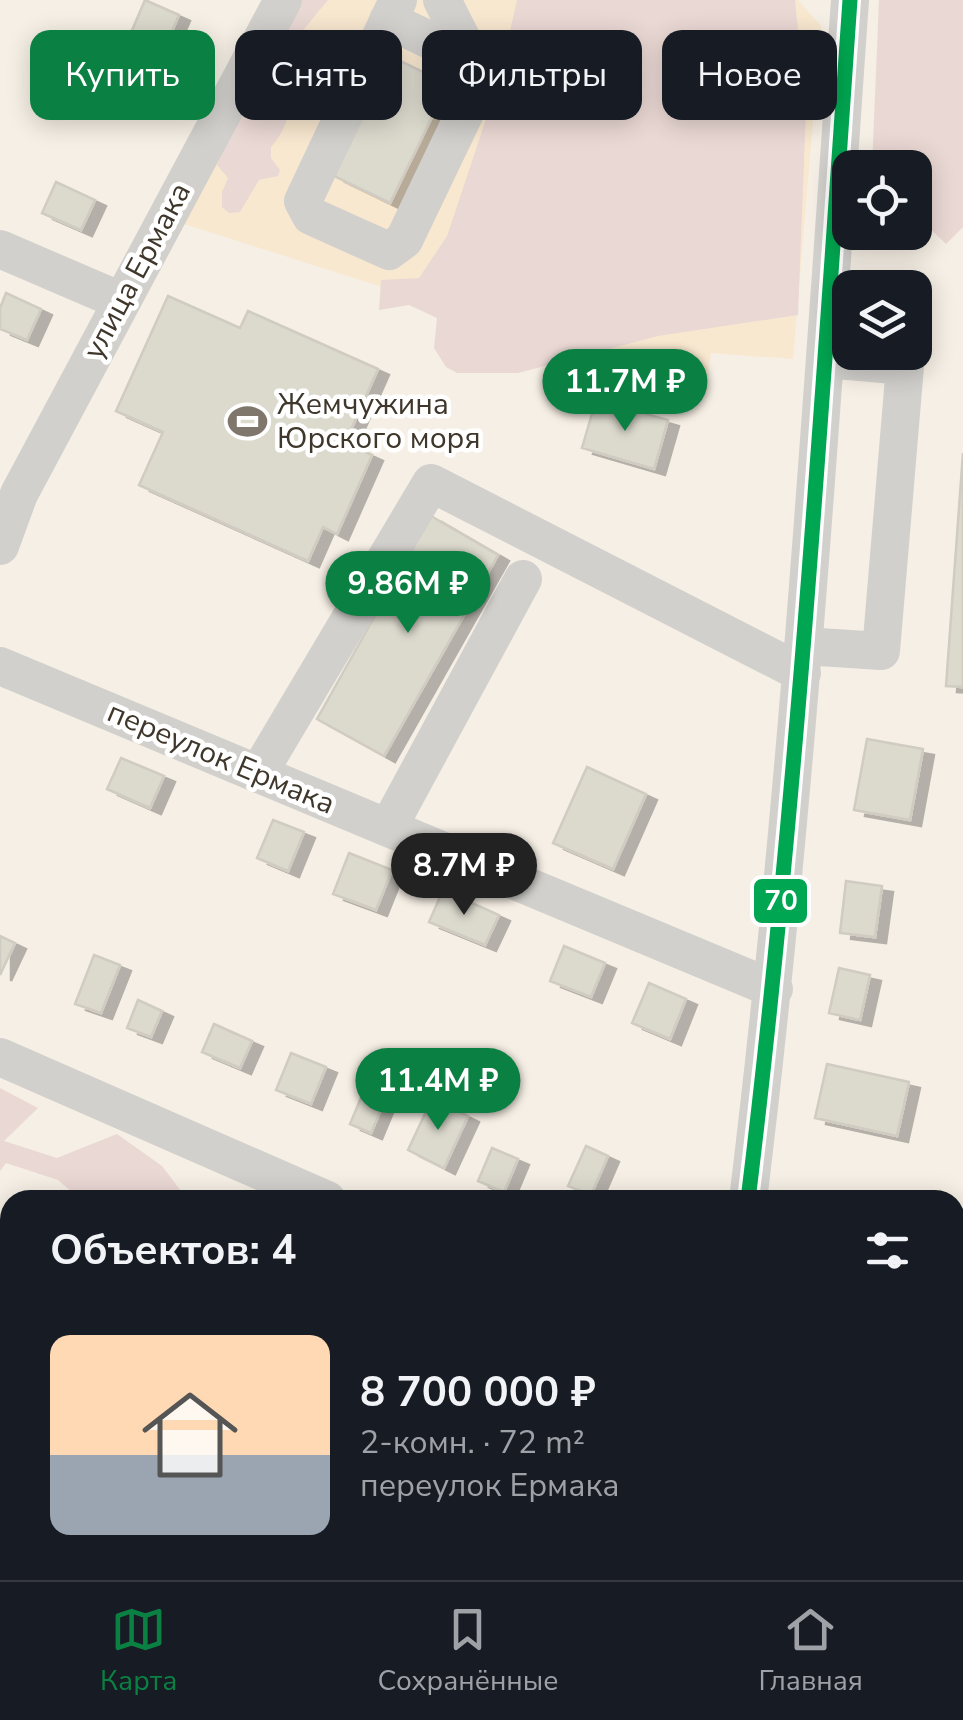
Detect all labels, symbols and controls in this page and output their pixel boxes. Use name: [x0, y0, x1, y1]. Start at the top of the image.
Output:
chip: Купить: [30, 30, 215, 120]
chip: Снять: [235, 30, 402, 120]
chip: Фильтры: [422, 30, 642, 120]
chip: Новое: [662, 30, 837, 120]
map controls: [832, 150, 932, 370]
button: locate: [832, 150, 932, 250]
street label: улица Ермака: [73, 175, 201, 367]
button: layers: [832, 270, 932, 370]
pin: 11.7M ₽: [533, 349, 717, 434]
text: 11.7M ₽: [564, 360, 686, 403]
place label: Жемчужина Юрского моря: [277, 384, 481, 459]
sports icon: Жемчужина Юрского моря: [226, 400, 268, 442]
pin: 9.86M ₽: [316, 551, 500, 636]
text: 9.86M ₽: [347, 562, 469, 605]
street label: переулок Ермака: [101, 692, 341, 824]
pin: 8.7M ₽: [383, 833, 545, 918]
text: 8.7M ₽: [413, 844, 515, 887]
line badge: 70: [752, 877, 809, 925]
text: 70: [764, 882, 798, 920]
pin: 11.4M ₽: [346, 1048, 530, 1133]
text: 11.4M ₽: [377, 1059, 499, 1102]
text: Объектов: 4: [50, 1222, 296, 1279]
icon: filters: [860, 1223, 915, 1278]
text: 8 700 000 ₽: [360, 1364, 596, 1421]
icon: home: [130, 1375, 250, 1495]
text: 2-комн. · 72 m²: [360, 1421, 585, 1464]
text: переулок Ермака: [360, 1464, 620, 1507]
tab: Карта: [100, 1602, 177, 1700]
tab: Сохранённые: [377, 1602, 558, 1700]
tab: Главная: [759, 1602, 863, 1700]

